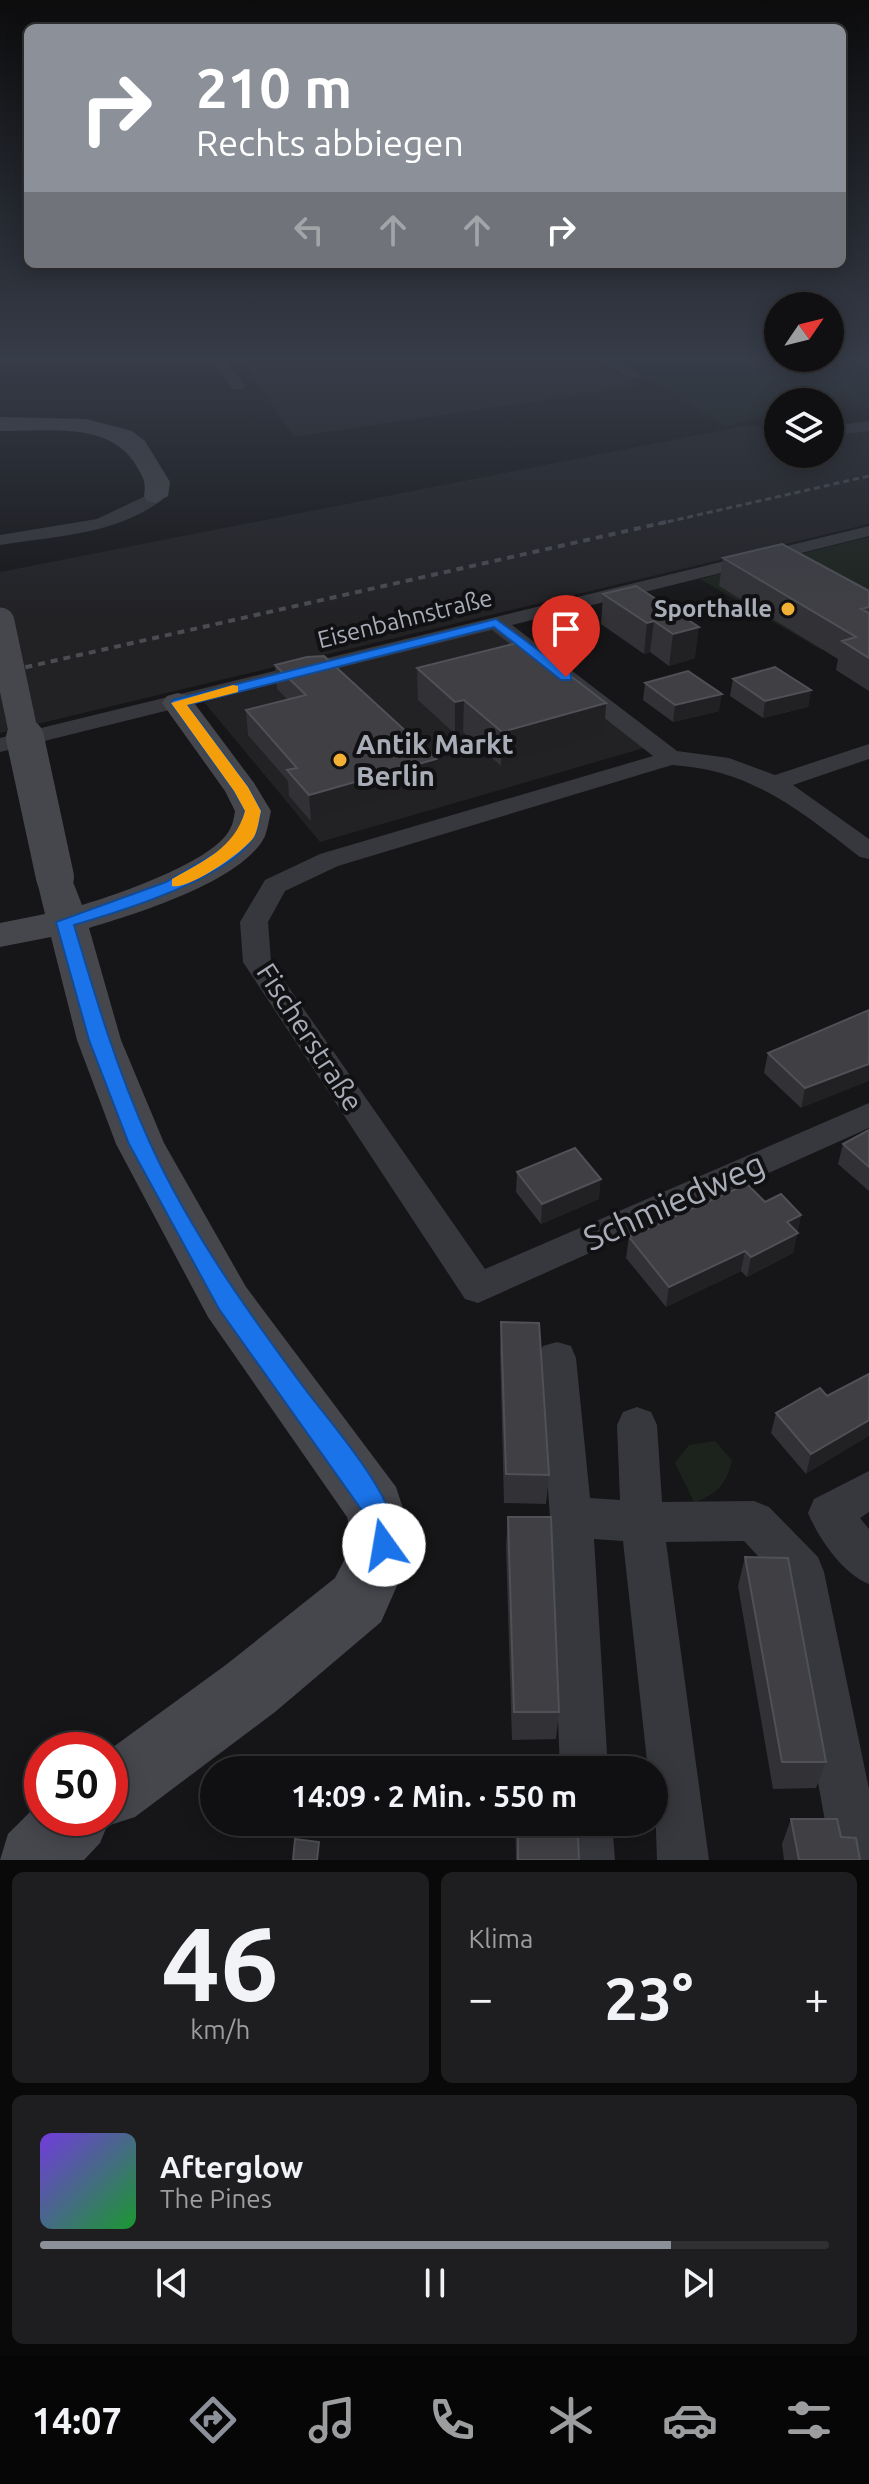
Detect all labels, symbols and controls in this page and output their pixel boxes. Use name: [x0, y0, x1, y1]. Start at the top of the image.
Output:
icon: right: [64, 56, 168, 160]
text: 210 m: [196, 56, 352, 119]
text: Rechts abbiegen: [196, 122, 464, 163]
icon: left: [287, 208, 331, 252]
icon: ahead: [371, 208, 415, 252]
icon: ahead: [455, 208, 499, 252]
icon: right: [539, 208, 583, 252]
north arrow: [764, 292, 844, 372]
map controls: [764, 292, 844, 468]
button: layers: [764, 388, 844, 468]
street label: Eisenbahnstraße: [315, 584, 495, 653]
pin: [532, 595, 600, 677]
place label: Sporthalle: [654, 595, 772, 622]
marker: Sporthalle: [779, 600, 797, 618]
icon: arrive: [544, 607, 588, 651]
place label: Antik Markt Berlin: [356, 728, 514, 791]
marker: Antik Markt Berlin: [331, 751, 349, 769]
street label: Fischerstraße: [251, 957, 370, 1116]
street label: Schmiedweg: [577, 1143, 770, 1257]
position arrow: [342, 1503, 426, 1587]
speed limit sign: 50: [24, 1732, 128, 1836]
text: 14:09 · 2 Min. · 550 m: [291, 1779, 577, 1813]
text: 46: [162, 1904, 279, 2021]
text: Klima: [469, 1924, 533, 1953]
text: 23°: [604, 1964, 693, 2031]
text: −: [469, 1973, 493, 2022]
text: +: [804, 1973, 829, 2022]
text: km/h: [190, 2015, 250, 2044]
text: Afterglow: [160, 2150, 303, 2184]
text: The Pines: [160, 2184, 272, 2213]
icon: previous: [150, 2261, 194, 2305]
icon: pause: [413, 2261, 457, 2305]
icon: next: [676, 2261, 720, 2305]
icon: directions: [185, 2392, 241, 2448]
icon: music: [304, 2392, 360, 2448]
icon: phone: [424, 2392, 480, 2448]
icon: climate: [543, 2392, 599, 2448]
icon: car: [662, 2392, 718, 2448]
icon: filters: [781, 2392, 837, 2448]
text: 14:07: [32, 2400, 122, 2441]

